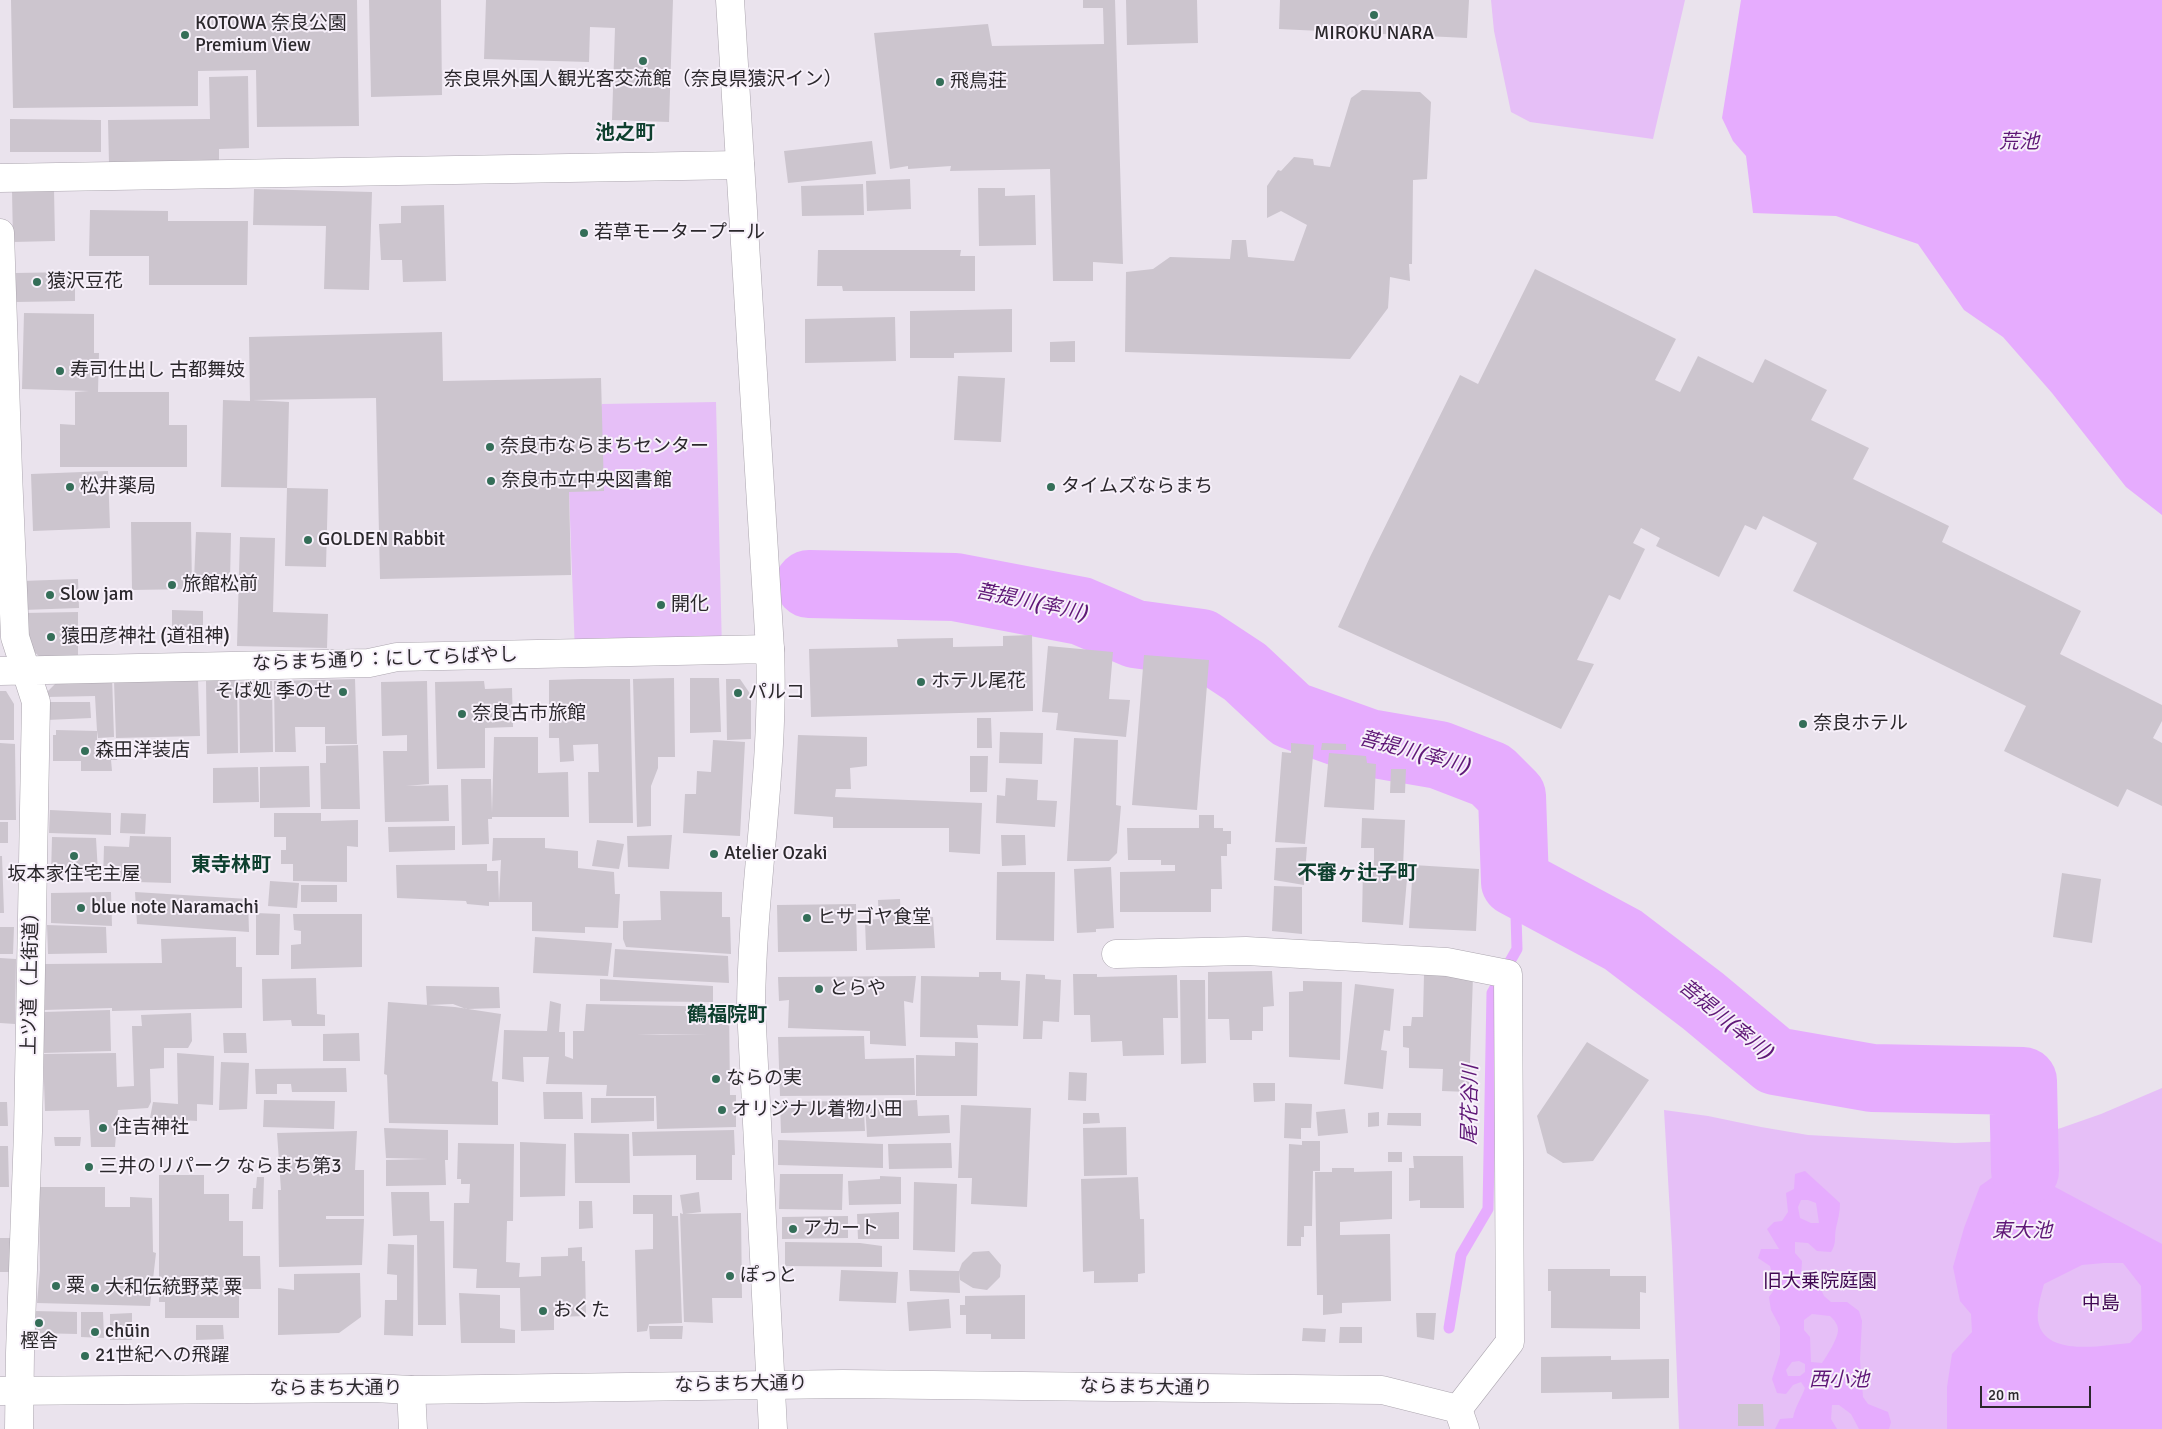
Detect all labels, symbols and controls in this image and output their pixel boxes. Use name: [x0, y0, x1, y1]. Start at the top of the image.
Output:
marker: MIROKU NARA: [1368, 9, 1380, 21]
place label: KOTOWA 奈良公園 Premium View: [195, 13, 347, 57]
place label: MIROKU NARA: [1314, 23, 1434, 45]
marker: KOTOWA 奈良公園 Premium View: [179, 29, 191, 41]
marker: 奈良県外国人観光客交流館（奈良県猿沢イン）: [637, 55, 649, 67]
place label: 奈良県外国人観光客交流館（奈良県猿沢イン）: [444, 69, 842, 91]
place label: 飛鳥荘: [950, 71, 1007, 93]
marker: 飛鳥荘: [934, 76, 946, 88]
district label: 池之町: [595, 122, 655, 146]
water label: 荒池: [1999, 131, 2039, 155]
place label: 若草モータープール: [594, 222, 765, 244]
marker: 若草モータープール: [578, 227, 590, 239]
place label: 猿沢豆花: [47, 271, 123, 293]
marker: 猿沢豆花: [31, 276, 43, 288]
place label: 寿司仕出し 古都舞妓: [70, 360, 245, 382]
marker: 寿司仕出し 古都舞妓: [54, 365, 66, 377]
place label: 奈良市ならまちセンター: [500, 436, 709, 458]
marker: 奈良市ならまちセンター: [484, 441, 496, 453]
place label: 奈良市立中央図書館: [501, 470, 672, 492]
marker: 奈良市立中央図書館: [485, 475, 497, 487]
place label: 松井薬局: [80, 476, 156, 498]
place label: タイムズならまち: [1061, 476, 1213, 498]
marker: 松井薬局: [64, 481, 76, 493]
marker: タイムズならまち: [1045, 481, 1057, 493]
place label: GOLDEN Rabbit: [318, 529, 445, 551]
marker: GOLDEN Rabbit: [302, 534, 314, 546]
place label: 旅館松前: [182, 574, 258, 596]
marker: 旅館松前: [166, 579, 178, 591]
water label: 菩提川(率川): [973, 579, 1089, 627]
place label: Slow jam: [60, 584, 134, 606]
marker: Slow jam: [44, 589, 56, 601]
place label: 開化: [671, 594, 709, 616]
marker: 開化: [655, 599, 667, 611]
place label: 猿田彦神社 (道祖神): [61, 626, 230, 648]
marker: 猿田彦神社 (道祖神): [45, 631, 57, 643]
street label: ならまち通り：にしてらばやし: [252, 644, 518, 676]
place label: ホテル尾花: [931, 671, 1026, 693]
marker: ホテル尾花: [915, 676, 927, 688]
place label: そば処 季のせ: [215, 681, 333, 703]
place label: パルコ: [748, 682, 805, 704]
marker: そば処 季のせ: [337, 686, 349, 698]
marker: パルコ: [732, 687, 744, 699]
place label: 奈良古市旅館: [472, 703, 586, 725]
marker: 奈良古市旅館: [456, 708, 468, 720]
place label: 奈良ホテル: [1813, 713, 1908, 735]
marker: 奈良ホテル: [1797, 718, 1809, 730]
water label: 菩提川(率川): [1356, 727, 1472, 779]
place label: 森田洋装店: [95, 740, 190, 762]
marker: 森田洋装店: [79, 745, 91, 757]
place label: Atelier Ozaki: [724, 843, 827, 865]
marker: Atelier Ozaki: [708, 848, 720, 860]
marker: 坂本家住宅主屋: [68, 850, 80, 862]
district label: 東寺林町: [191, 854, 271, 878]
district label: 不審ヶ辻子町: [1297, 862, 1417, 886]
place label: 坂本家住宅主屋: [8, 864, 140, 886]
place label: blue note Naramachi: [91, 897, 259, 919]
marker: blue note Naramachi: [75, 902, 87, 914]
street label: 上ツ道（上街道）: [18, 903, 44, 1055]
place label: ヒサゴヤ食堂: [817, 907, 931, 929]
marker: ヒサゴヤ食堂: [801, 912, 813, 924]
water label: 菩提川(率川): [1673, 975, 1777, 1065]
place label: とらや: [829, 978, 886, 1000]
marker: とらや: [813, 983, 825, 995]
district label: 鶴福院町: [687, 1004, 767, 1028]
water label: 尾花谷川: [1458, 1065, 1484, 1145]
place label: ならの実: [726, 1068, 802, 1090]
marker: ならの実: [710, 1073, 722, 1085]
place label: オリジナル着物小田: [732, 1099, 903, 1121]
marker: オリジナル着物小田: [716, 1104, 728, 1116]
place label: 住吉神社: [113, 1117, 189, 1139]
marker: 住吉神社: [97, 1122, 109, 1134]
place label: 三井のリパーク ならまち第3: [99, 1156, 341, 1178]
marker: 三井のリパーク ならまち第3: [83, 1161, 95, 1173]
place label: アカート: [803, 1218, 879, 1240]
water label: 東大池: [1992, 1220, 2052, 1244]
marker: アカート: [787, 1223, 799, 1235]
place label: ぽっと: [740, 1265, 797, 1287]
marker: ぽっと: [724, 1270, 736, 1282]
park label: 旧大乗院庭園: [1763, 1271, 1877, 1293]
place label: 粟: [66, 1275, 85, 1297]
place label: 大和伝統野菜 粟: [105, 1277, 242, 1299]
marker: 粟: [50, 1280, 62, 1292]
marker: 大和伝統野菜 粟: [89, 1282, 101, 1294]
park label: 中島: [2082, 1293, 2120, 1315]
place label: おくた: [553, 1300, 610, 1322]
marker: おくた: [537, 1305, 549, 1317]
marker: 樫舎: [33, 1317, 45, 1329]
place label: chūin: [105, 1321, 150, 1343]
marker: chūin: [89, 1326, 101, 1338]
place label: 樫舎: [20, 1331, 58, 1353]
place label: 21世紀への飛躍: [95, 1345, 230, 1367]
marker: 21世紀への飛躍: [79, 1350, 91, 1362]
water label: 西小池: [1809, 1369, 1869, 1393]
street label: ならまち大通り: [674, 1372, 808, 1398]
street label: ならまち大通り: [1079, 1375, 1213, 1401]
scale bar: [1982, 1376, 2093, 1408]
street label: ならまち大通り: [270, 1378, 402, 1400]
text: 20 m: [1988, 1386, 2019, 1404]

